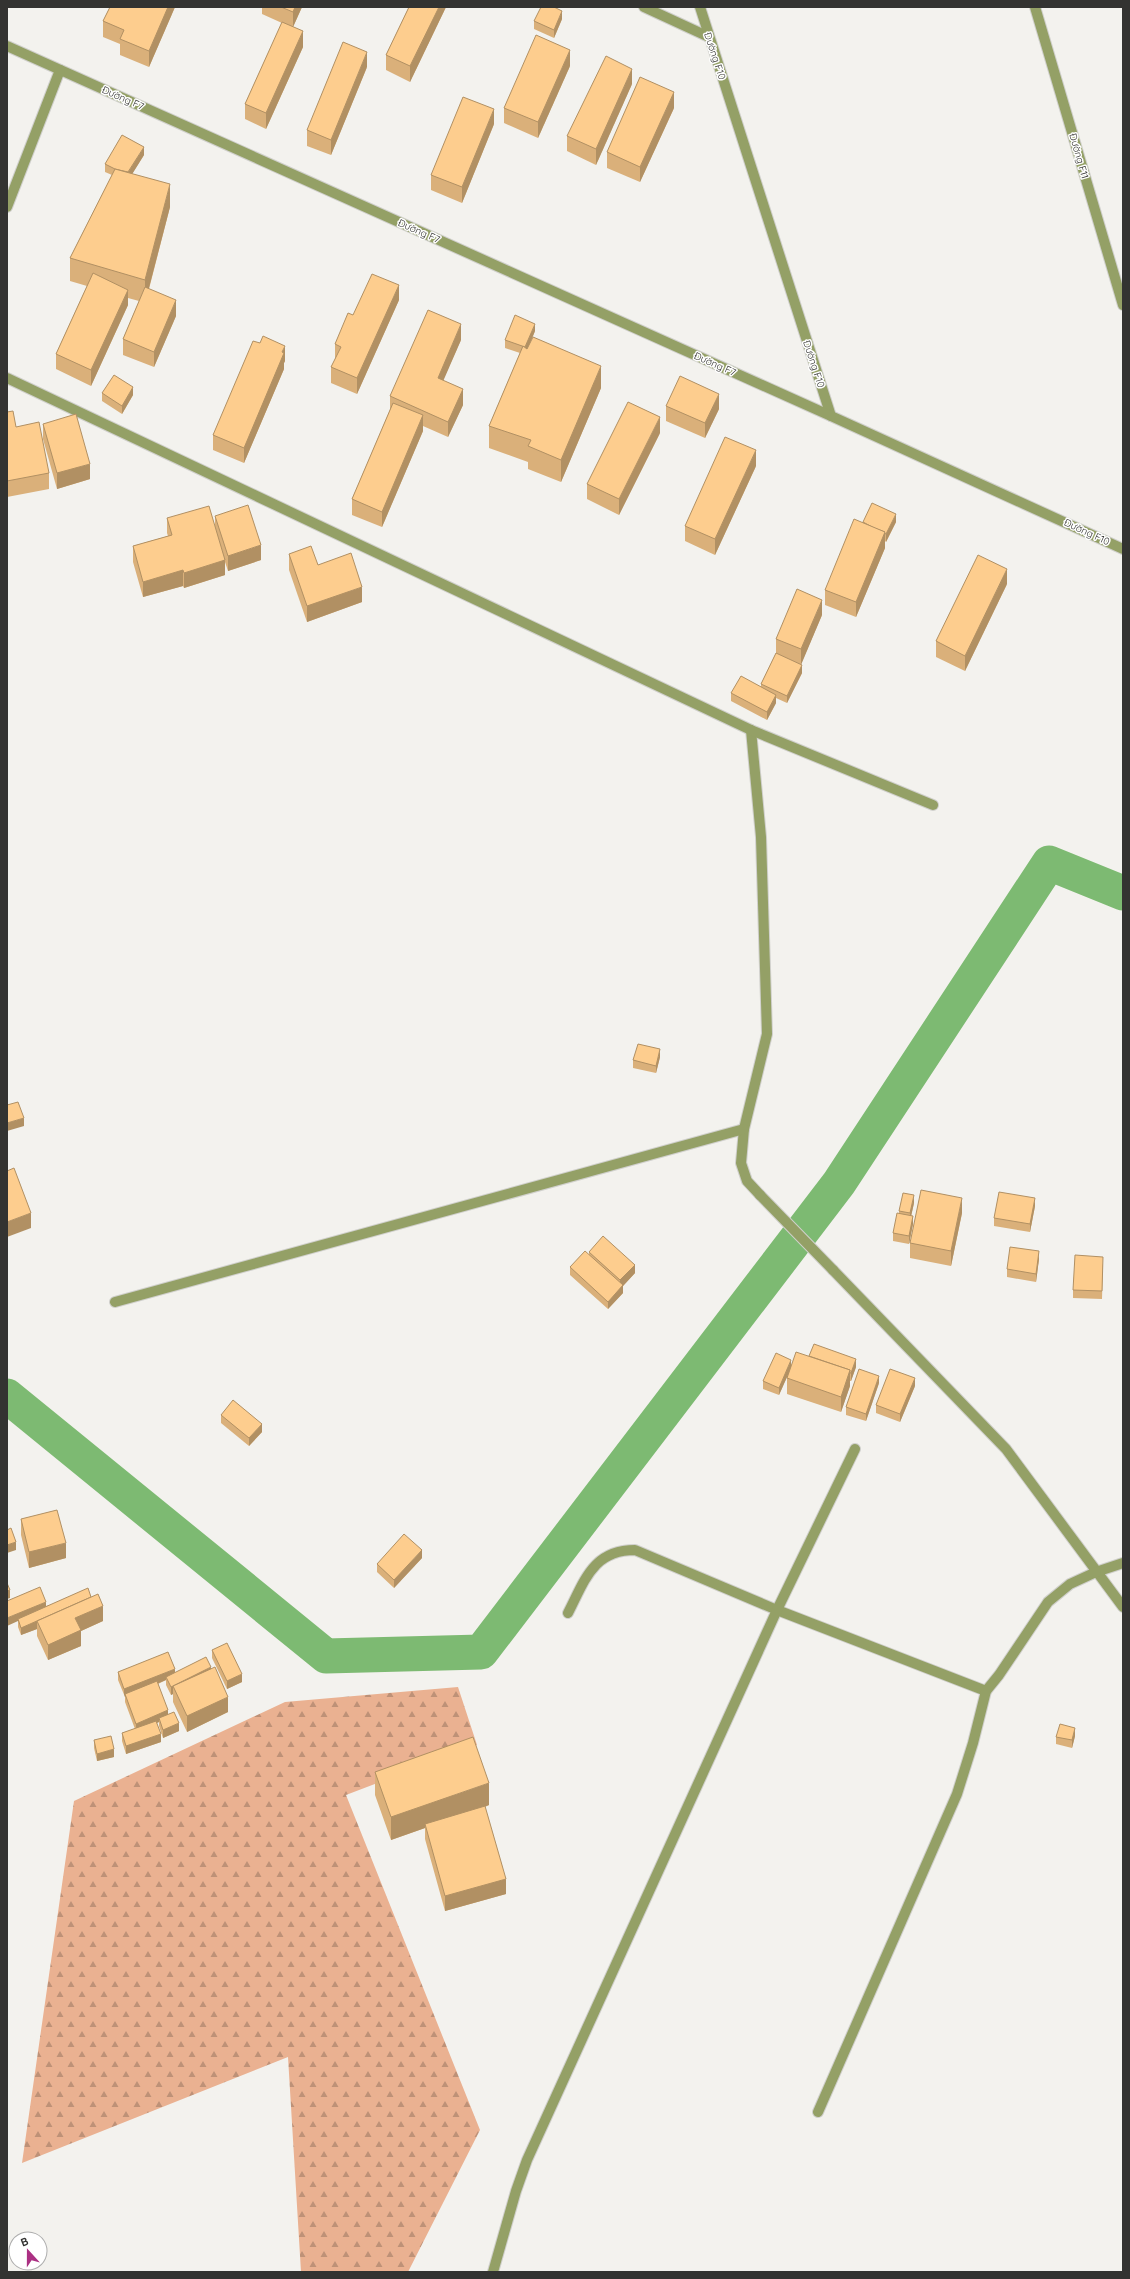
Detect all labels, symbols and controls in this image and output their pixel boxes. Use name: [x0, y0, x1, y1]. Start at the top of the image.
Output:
street label: Đường F10: [701, 31, 729, 81]
street label: Đường F7: [100, 83, 146, 113]
street label: Đường F11: [1066, 132, 1092, 180]
street label: Đường F7: [396, 216, 442, 246]
street label: Đường F10: [800, 339, 828, 389]
street label: Đường F7: [692, 349, 738, 379]
street label: Đường F10: [1062, 516, 1112, 548]
north arrow: [8, 2231, 48, 2271]
text: B: [19, 2234, 30, 2249]

